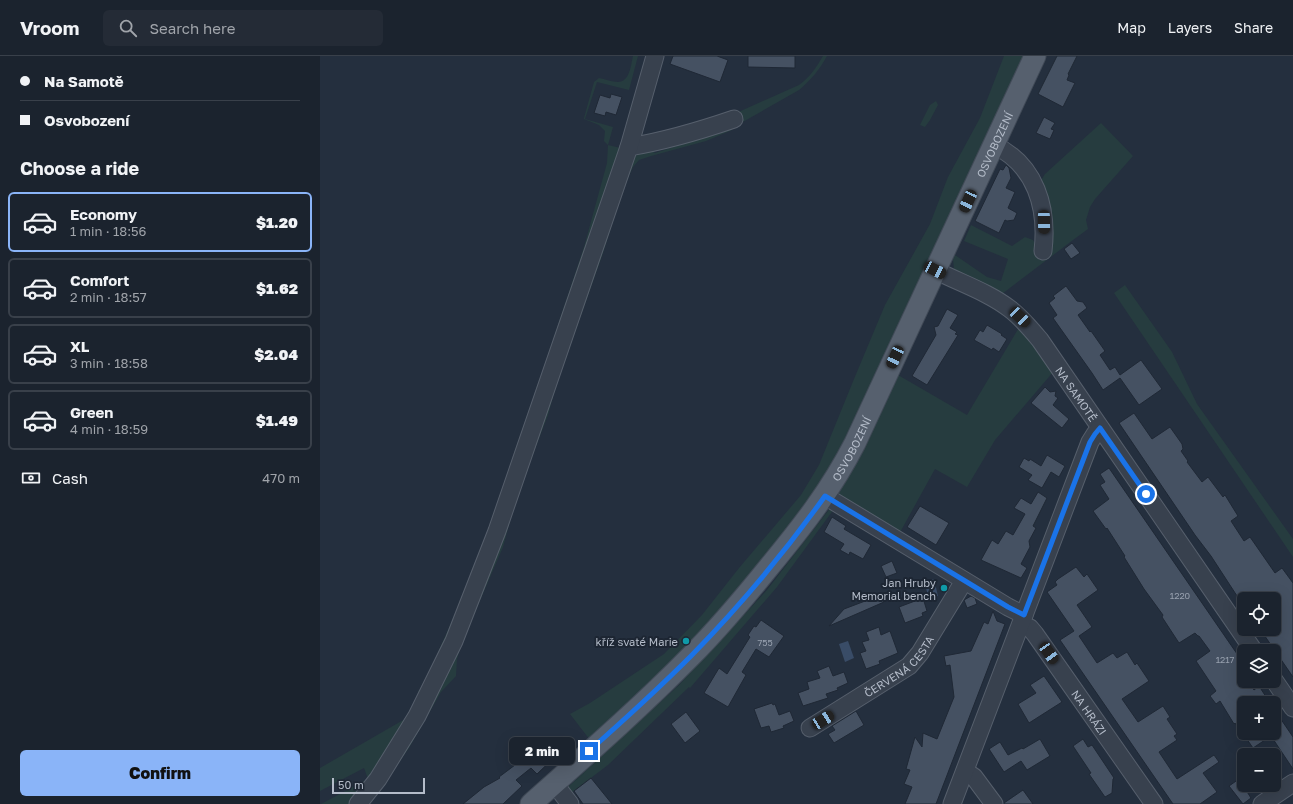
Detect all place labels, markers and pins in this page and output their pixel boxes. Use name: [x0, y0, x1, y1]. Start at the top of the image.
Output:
place label: Jan Hruby Memorial bench: [851, 576, 936, 602]
marker: Jan Hruby Memorial bench: [939, 583, 949, 593]
place label: kříž svaté Marie: [596, 635, 678, 648]
marker: kříž svaté Marie: [681, 636, 691, 646]

